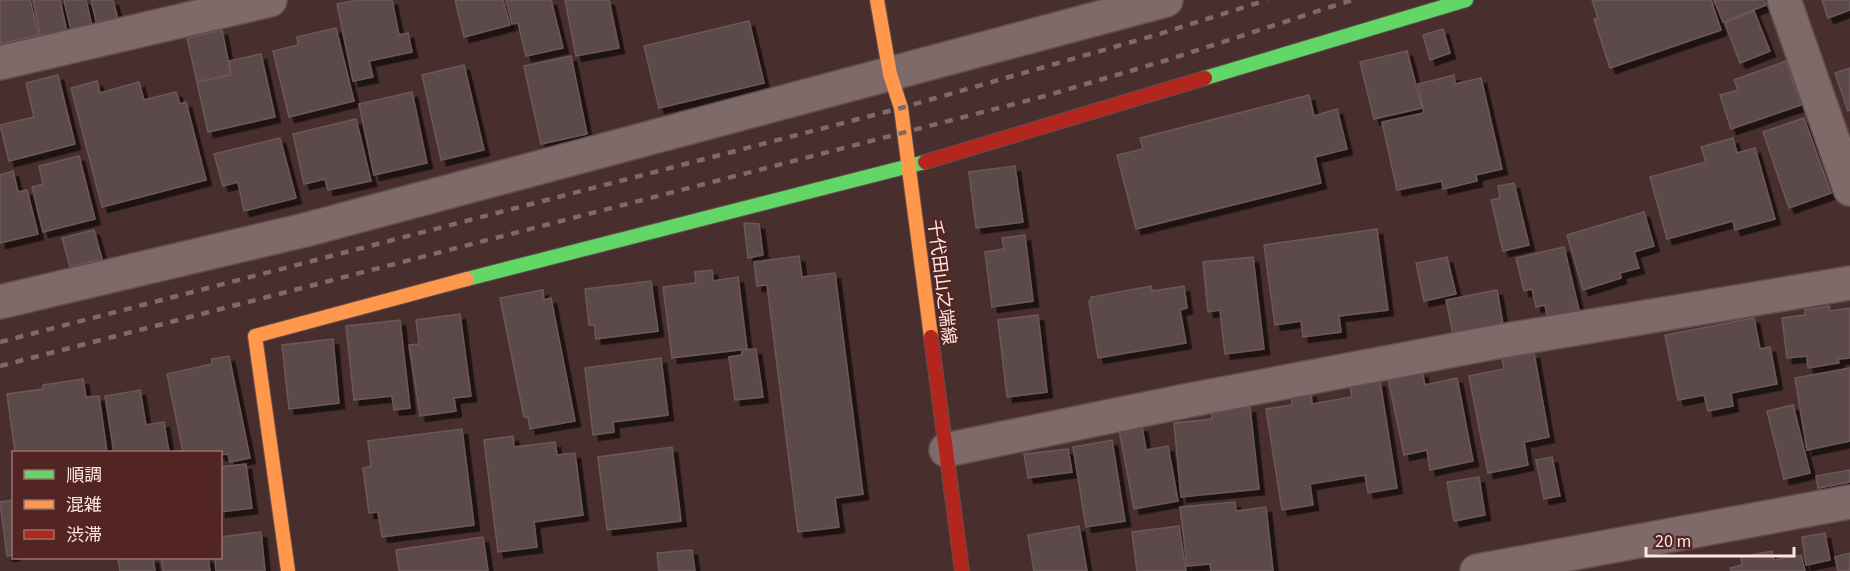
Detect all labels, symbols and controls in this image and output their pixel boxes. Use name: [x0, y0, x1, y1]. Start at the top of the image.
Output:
street label: 千代田山之端線: [921, 218, 962, 346]
legend: [12, 451, 222, 559]
text: 順調: [66, 463, 102, 488]
text: 混雑: [66, 493, 102, 518]
scale bar: [1646, 520, 1794, 558]
text: 渋滞: [66, 523, 102, 548]
text: 20 m: [1655, 529, 1691, 554]

